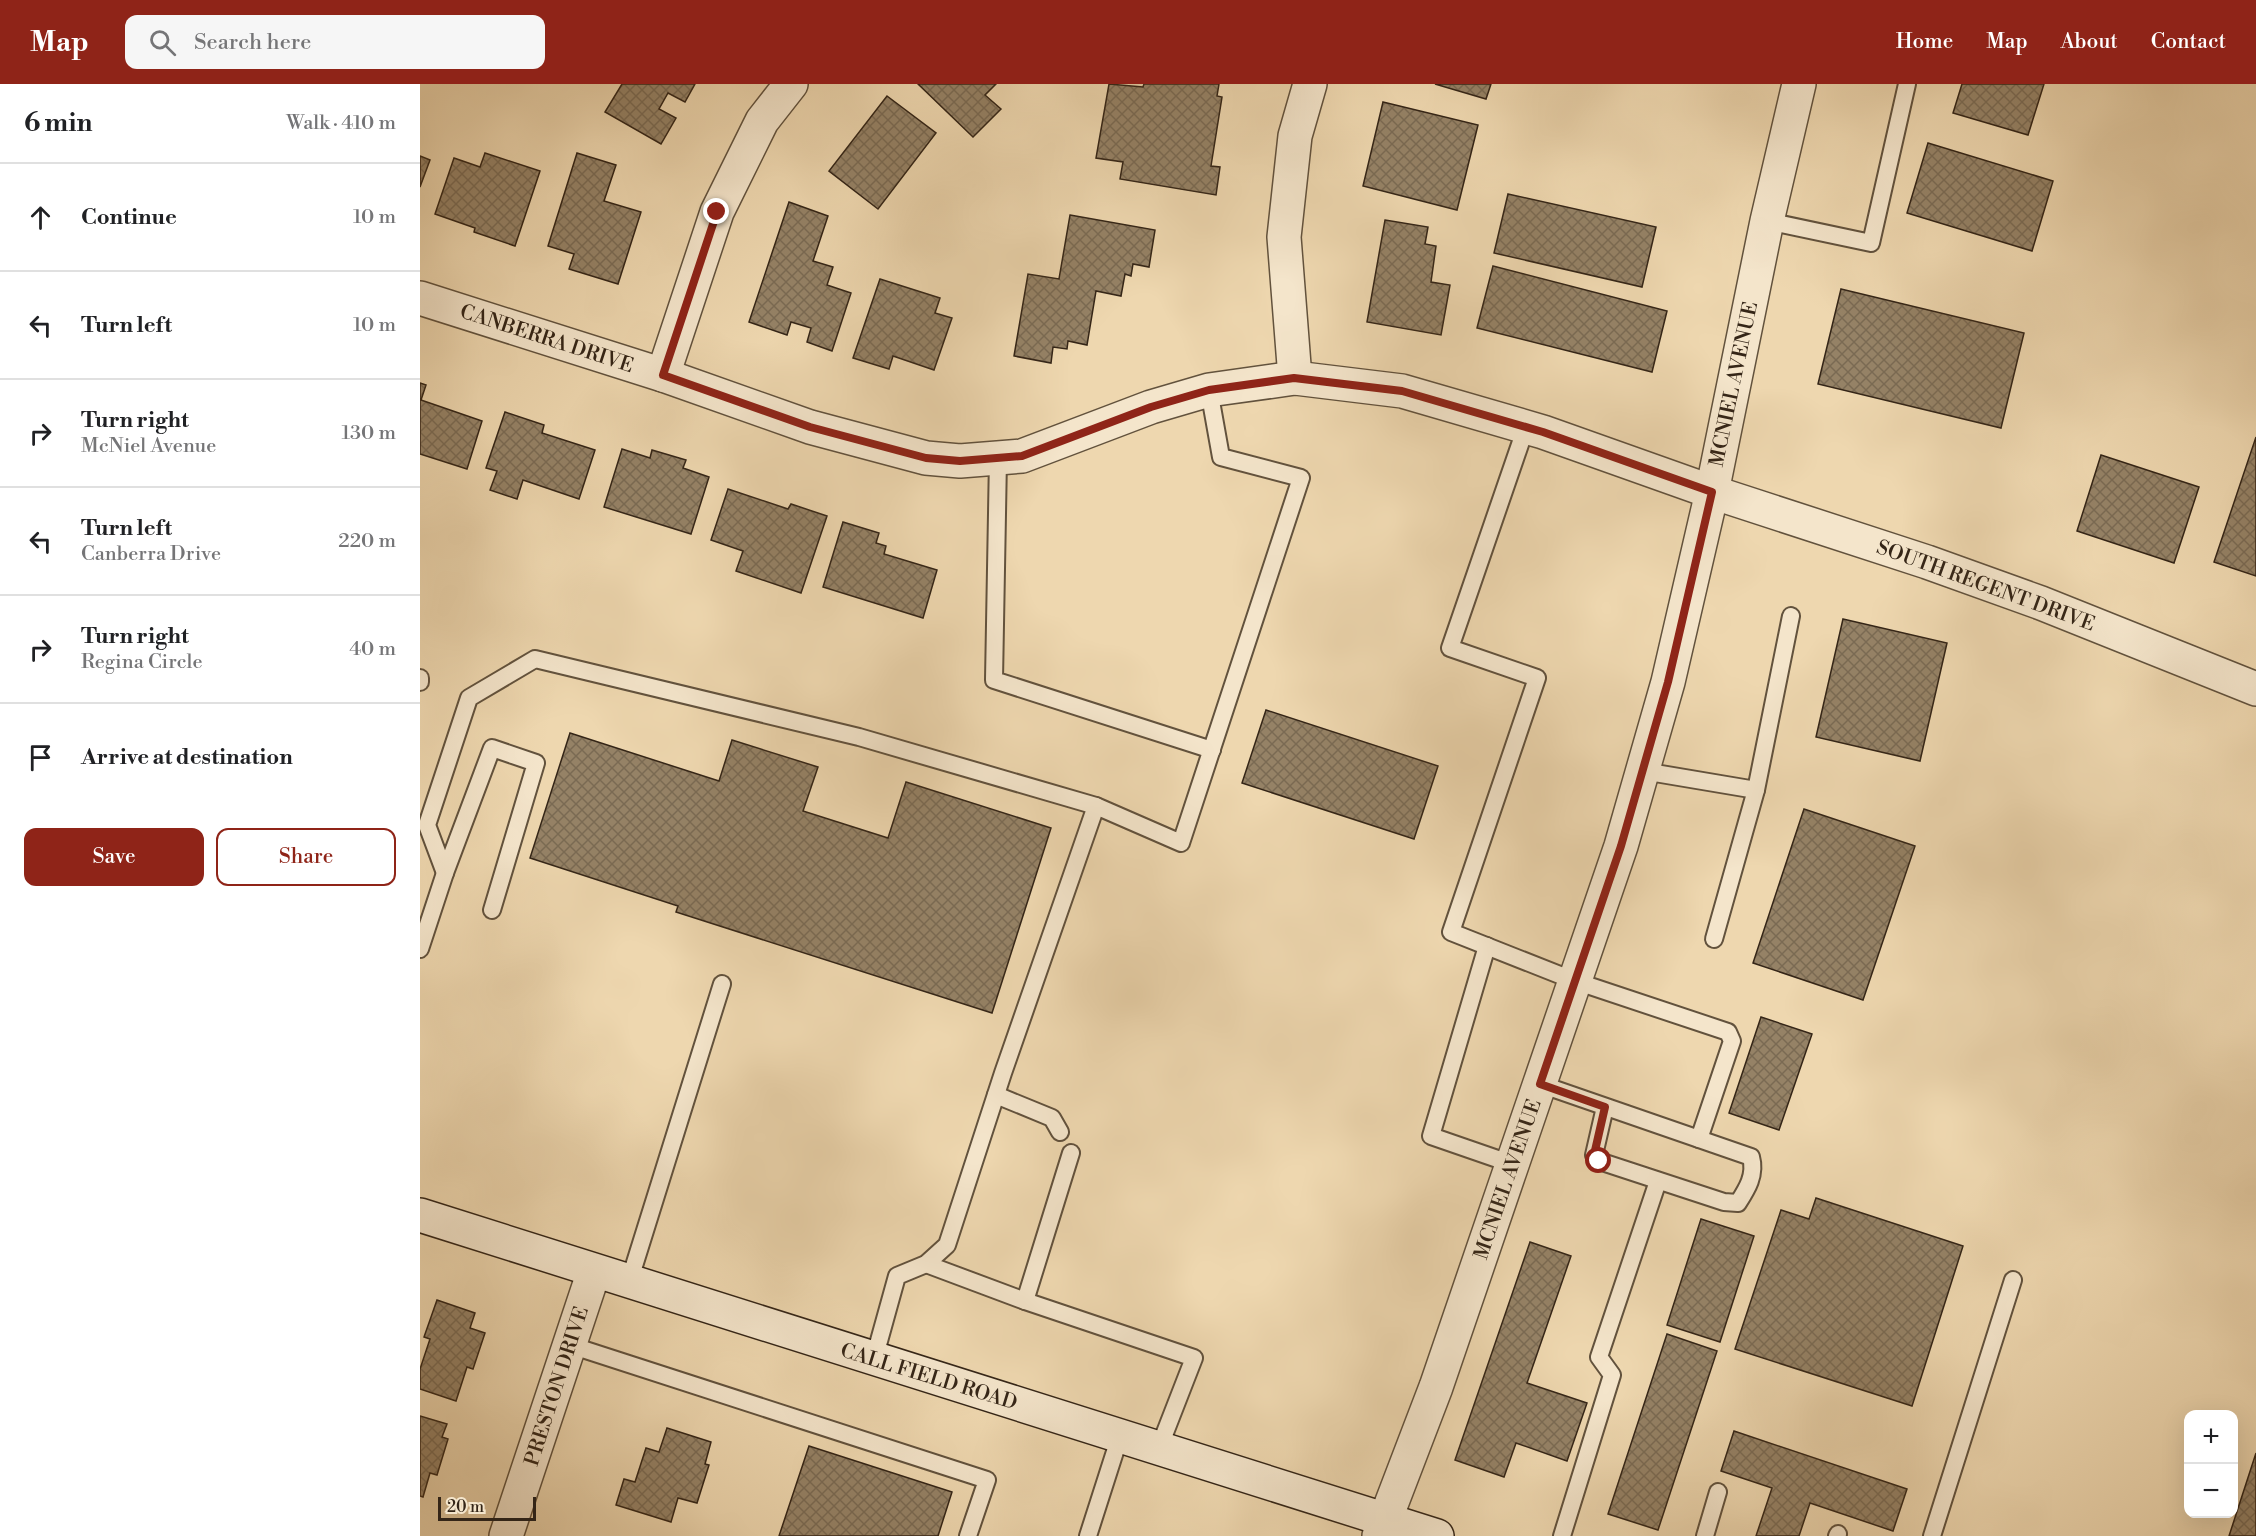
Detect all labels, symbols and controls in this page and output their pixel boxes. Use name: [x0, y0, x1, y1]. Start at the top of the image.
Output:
search box: [125, 15, 545, 69]
text: Map: [30, 25, 89, 60]
icon: search: [146, 26, 179, 59]
text: Search here: [194, 29, 311, 56]
text: Home: [1896, 29, 1953, 55]
text: Map: [1986, 29, 2028, 55]
text: About: [2061, 29, 2118, 55]
text: Contact: [2151, 29, 2226, 55]
text: 6 min: [24, 107, 92, 139]
text: Walk · 410 m: [286, 111, 396, 136]
route end: [703, 198, 729, 224]
icon: ahead: [24, 201, 57, 234]
text: Continue: [81, 204, 177, 231]
text: 10 m: [353, 205, 396, 230]
street label: CANBERRA DRIVE: [457, 300, 636, 379]
street label: MCNIEL AVENUE: [1705, 300, 1764, 469]
icon: left: [24, 309, 57, 342]
text: Turn left: [81, 312, 172, 339]
text: 10 m: [353, 313, 396, 338]
text: Turn right: [81, 407, 189, 434]
icon: right: [24, 417, 57, 450]
text: 130 m: [341, 421, 396, 446]
text: McNiel Avenue: [81, 434, 216, 459]
text: Turn left: [81, 515, 172, 542]
icon: left: [24, 525, 57, 558]
text: 220 m: [338, 529, 396, 554]
street label: SOUTH REGENT DRIVE: [1873, 535, 2098, 638]
text: Canberra Drive: [81, 542, 221, 567]
text: Turn right: [81, 623, 189, 650]
icon: right: [24, 633, 57, 666]
text: 40 m: [349, 637, 396, 662]
text: Regina Circle: [81, 650, 203, 675]
icon: arrive: [24, 741, 57, 774]
text: Arrive at destination: [81, 744, 293, 771]
button: Save: [24, 828, 204, 886]
button: Share: [216, 828, 396, 886]
street label: MCNIEL AVENUE: [1469, 1096, 1548, 1263]
route start: [1585, 1147, 1611, 1173]
street label: PRESTON DRIVE: [520, 1304, 595, 1469]
street label: CALL FIELD ROAD: [837, 1339, 1020, 1416]
map controls: [2184, 1410, 2238, 1518]
button: +: [2184, 1410, 2238, 1464]
button: −: [2184, 1464, 2238, 1518]
scale bar: [438, 1494, 536, 1522]
text: 20 m: [447, 1497, 484, 1517]

